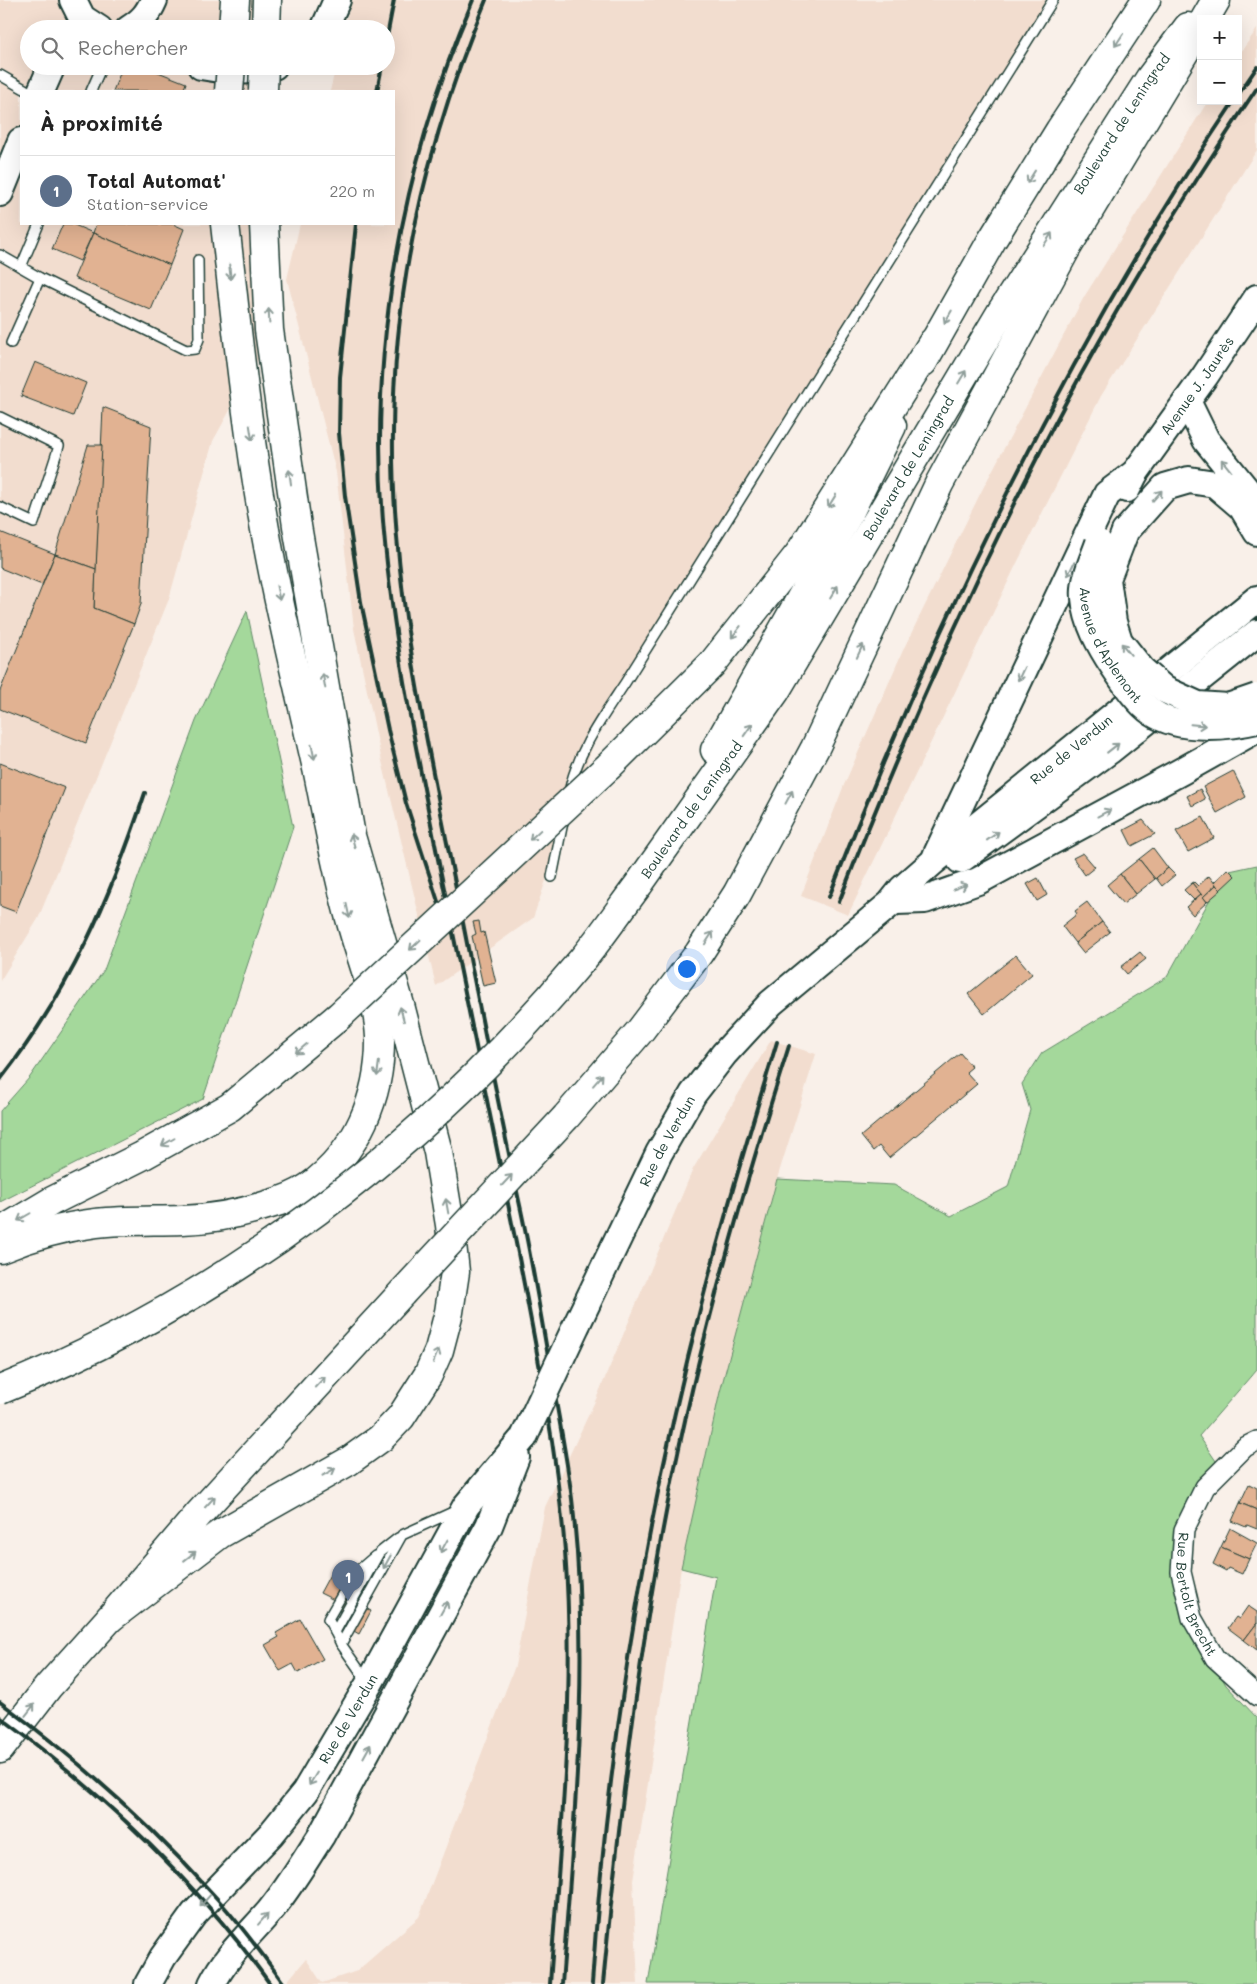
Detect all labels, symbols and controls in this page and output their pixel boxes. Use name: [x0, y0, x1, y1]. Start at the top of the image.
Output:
map controls: [1197, 15, 1242, 105]
button: +: [1197, 15, 1242, 60]
search box: [20, 20, 395, 75]
one-way arrow: [1113, 33, 1123, 47]
icon: search: [38, 34, 66, 62]
text: Rechercher: [78, 35, 188, 60]
street label: Boulevard de Leningrad: [1069, 49, 1174, 197]
button: −: [1197, 60, 1242, 105]
text: À proximité: [40, 109, 163, 136]
text: Total Automat': [87, 168, 226, 193]
one-way arrow: [1025, 170, 1036, 184]
text: 1: [52, 180, 60, 201]
text: 220 m: [329, 180, 375, 201]
text: Station-service: [87, 193, 208, 214]
one-way arrow: [1043, 233, 1053, 247]
one-way arrow: [225, 264, 235, 280]
one-way arrow: [264, 308, 273, 324]
one-way arrow: [942, 309, 952, 323]
street label: Avenue J. Jaurès: [1156, 333, 1238, 439]
one-way arrow: [958, 371, 968, 385]
street label: Boulevard de Leningrad: [858, 392, 958, 543]
one-way arrow: [246, 425, 256, 441]
one-way arrow: [1221, 459, 1232, 472]
one-way arrow: [285, 470, 295, 486]
one-way arrow: [1151, 489, 1163, 502]
one-way arrow: [827, 494, 837, 508]
one-way arrow: [1066, 561, 1075, 576]
one-way arrow: [274, 585, 283, 601]
one-way arrow: [830, 586, 840, 600]
street label: Avenue d'Aplemont: [1076, 587, 1147, 707]
one-way arrow: [731, 626, 742, 639]
one-way arrow: [1120, 643, 1131, 656]
one-way arrow: [856, 644, 866, 659]
one-way arrow: [1015, 666, 1025, 681]
one-way arrow: [319, 673, 329, 689]
street label: Rue de Verdun: [1026, 710, 1116, 788]
one-way arrow: [1190, 721, 1206, 730]
one-way arrow: [743, 723, 753, 737]
street label: Boulevard de Leningrad: [636, 737, 746, 882]
one-way arrow: [1106, 742, 1119, 753]
one-way arrow: [309, 744, 318, 760]
one-way arrow: [785, 790, 794, 805]
one-way arrow: [1097, 808, 1112, 818]
one-way arrow: [528, 829, 541, 841]
one-way arrow: [986, 831, 999, 842]
one-way arrow: [348, 833, 357, 849]
one-way arrow: [952, 882, 967, 891]
one-way arrow: [344, 902, 353, 918]
one-way arrow: [703, 931, 714, 945]
one-way arrow: [409, 939, 422, 951]
your location: [674, 956, 700, 982]
one-way arrow: [397, 1006, 406, 1022]
one-way arrow: [294, 1043, 307, 1055]
one-way arrow: [373, 1060, 383, 1076]
one-way arrow: [592, 1073, 604, 1086]
street label: Rue de Verdun: [634, 1092, 699, 1189]
one-way arrow: [162, 1137, 176, 1147]
one-way arrow: [501, 1174, 513, 1187]
one-way arrow: [441, 1198, 451, 1214]
one-way arrow: [18, 1213, 32, 1223]
one-way arrow: [433, 1348, 442, 1363]
one-way arrow: [314, 1376, 326, 1389]
one-way arrow: [321, 1467, 336, 1477]
one-way arrow: [204, 1495, 216, 1508]
street label: Rue Bertolt Brecht: [1172, 1532, 1222, 1659]
one-way arrow: [439, 1539, 449, 1554]
one-way arrow: [183, 1551, 196, 1562]
one-way arrow: [382, 1555, 392, 1570]
pin: 1: [332, 1560, 364, 1601]
one-way arrow: [440, 1601, 450, 1616]
street label: Rue de Verdun: [314, 1670, 382, 1767]
one-way arrow: [24, 1704, 35, 1717]
one-way arrow: [363, 1744, 372, 1759]
one-way arrow: [307, 1772, 317, 1786]
one-way arrow: [200, 1894, 211, 1907]
one-way arrow: [258, 1912, 269, 1925]

